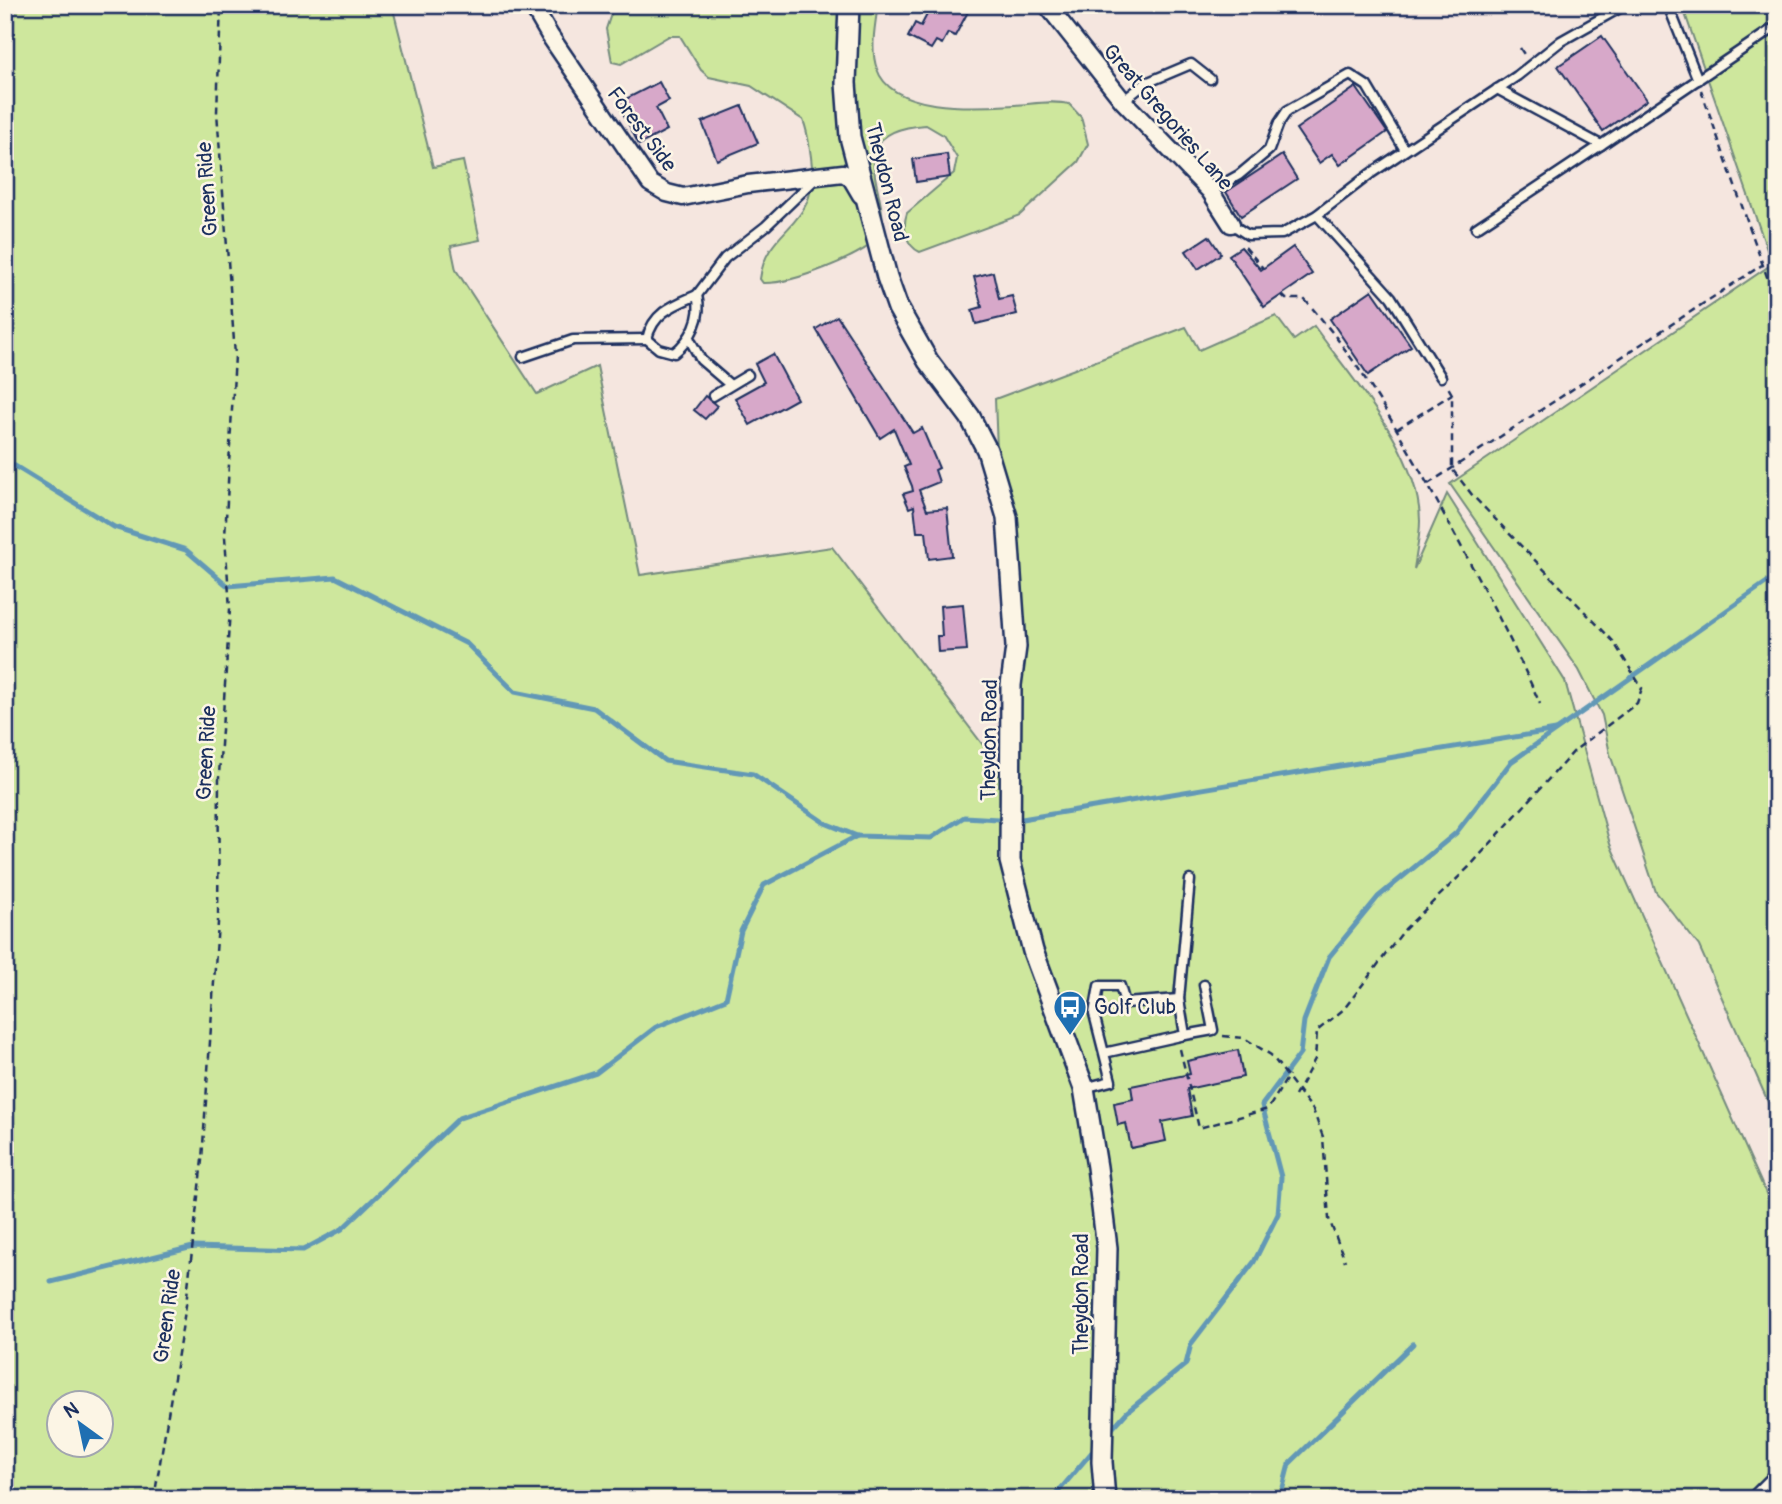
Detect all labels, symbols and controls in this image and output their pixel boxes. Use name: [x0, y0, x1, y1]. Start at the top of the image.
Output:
street label: Great Gregories Lane: [1097, 38, 1239, 197]
street label: Forest Side: [601, 81, 683, 178]
street label: Theydon Road: [859, 120, 914, 244]
street label: Green Ride: [191, 140, 224, 237]
street label: Theydon Road: [975, 679, 1004, 801]
street label: Green Ride: [191, 705, 222, 801]
bus stop icon: Golf Club: [1051, 988, 1089, 1037]
place label: Golf Club: [1094, 994, 1176, 1021]
street label: Theydon Road: [1068, 1233, 1095, 1355]
street label: Green Ride: [148, 1267, 188, 1365]
north arrow: [46, 1388, 116, 1458]
text: N: [59, 1397, 83, 1424]

